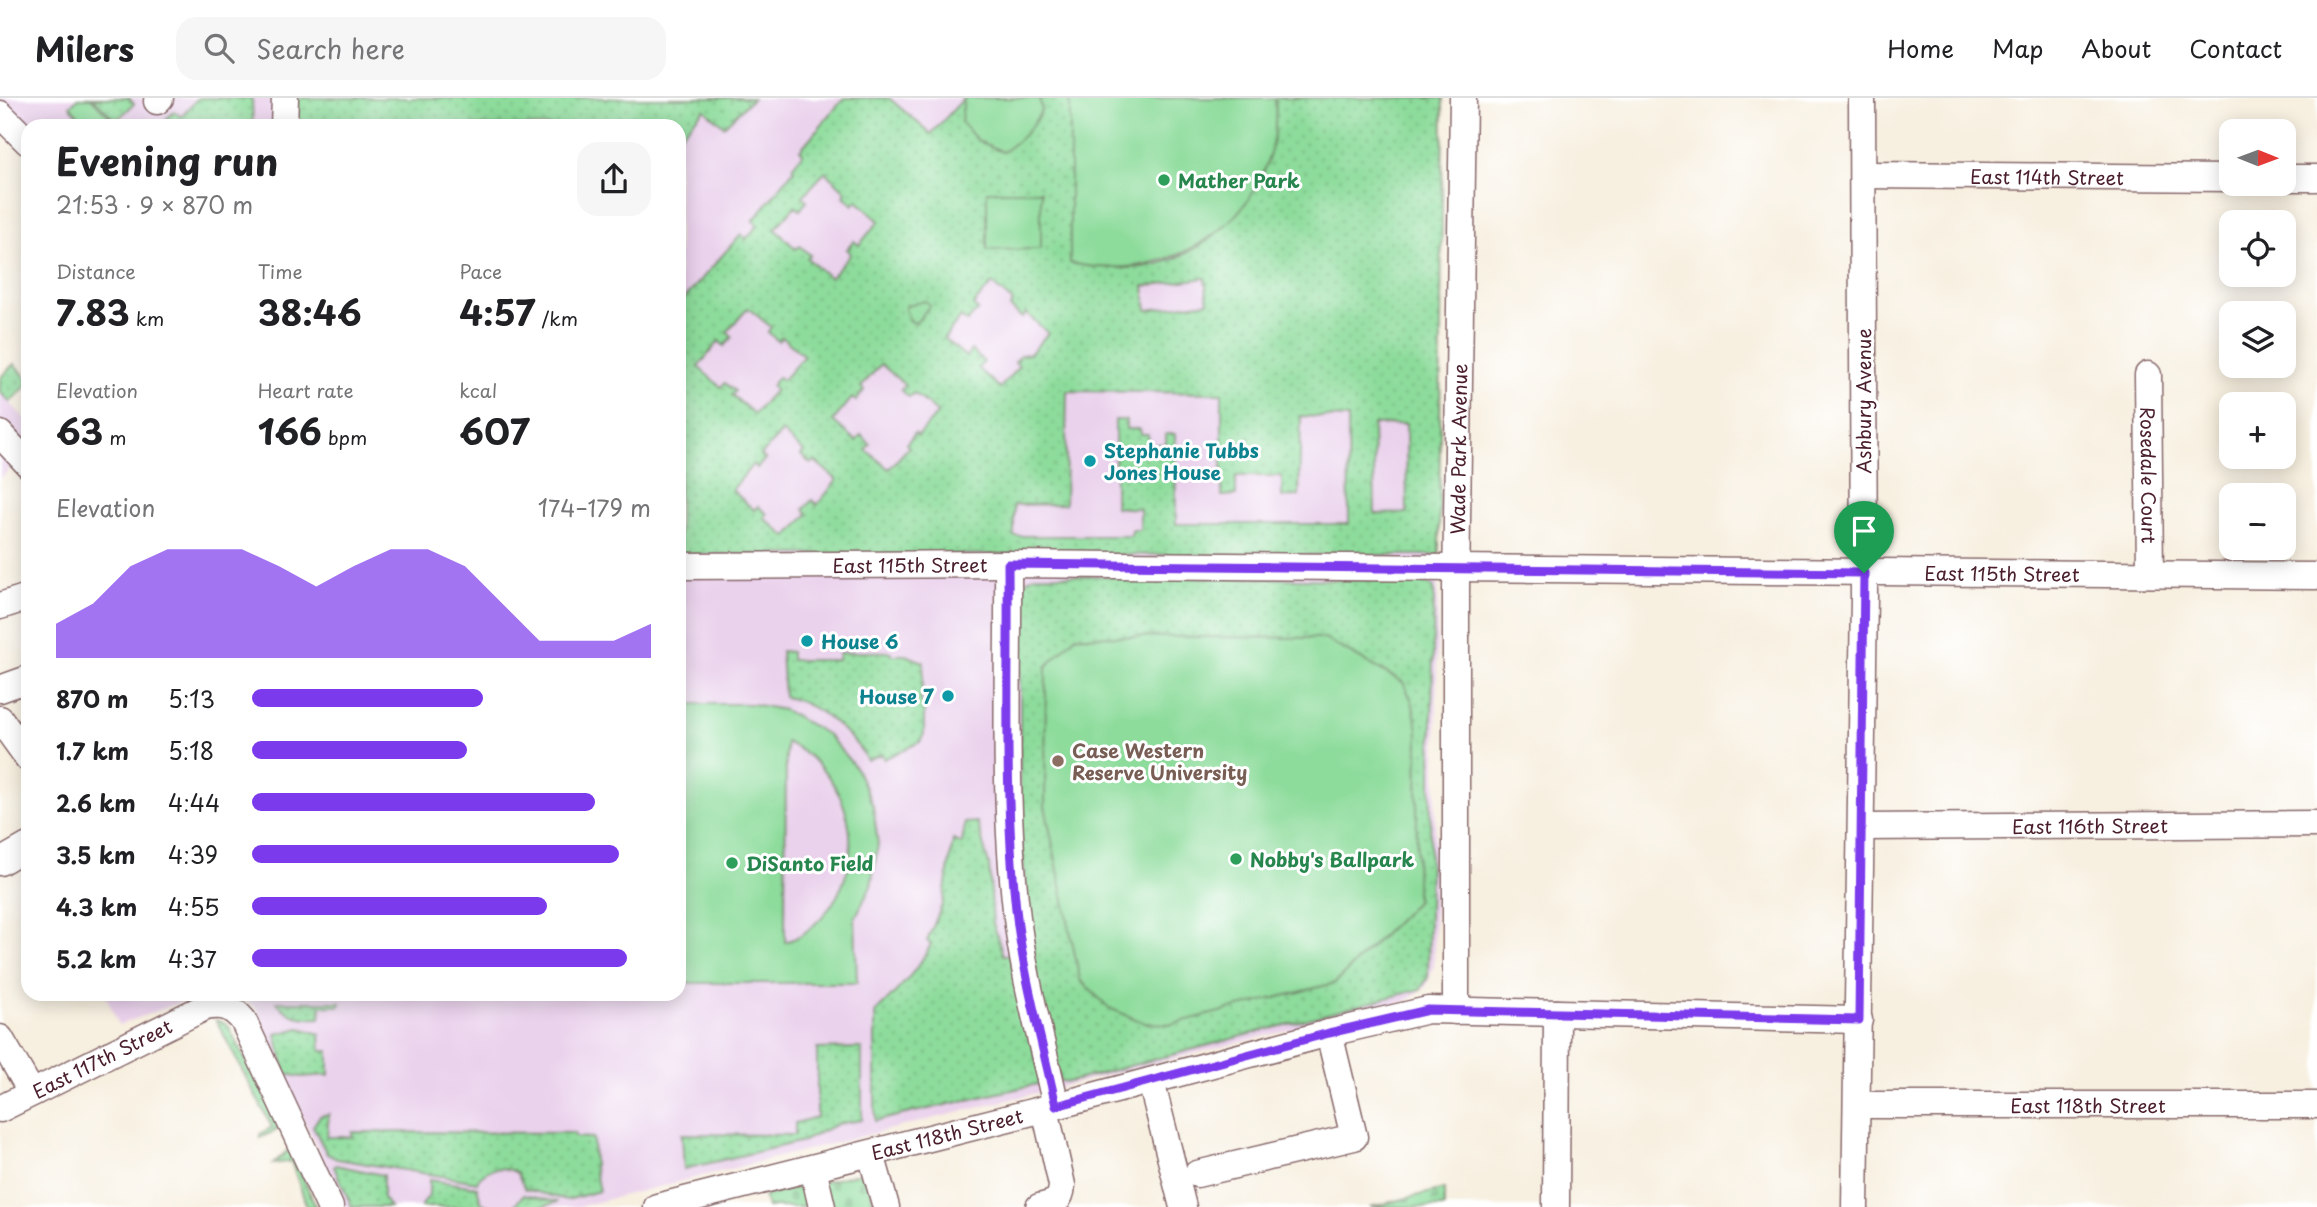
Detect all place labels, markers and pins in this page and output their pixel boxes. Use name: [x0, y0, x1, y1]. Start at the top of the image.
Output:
place label: Mather Park: [1178, 166, 1300, 194]
marker: Mather Park: [1156, 172, 1172, 188]
place label: Stephanie Tubbs Jones House: [1104, 436, 1259, 486]
marker: Stephanie Tubbs Jones House: [1082, 453, 1098, 469]
pin: [1834, 501, 1894, 573]
place label: House 6: [821, 627, 898, 655]
marker: House 6: [799, 633, 815, 649]
place label: House 7: [859, 682, 934, 710]
marker: House 7: [940, 688, 956, 704]
place label: Case Western Reserve University: [1072, 736, 1247, 786]
marker: Case Western Reserve University: [1050, 753, 1066, 769]
place label: Nobby's Ballpark: [1250, 845, 1414, 873]
place label: DiSanto Field: [746, 849, 874, 877]
marker: Nobby's Ballpark: [1228, 851, 1244, 867]
marker: DiSanto Field: [724, 855, 740, 871]

